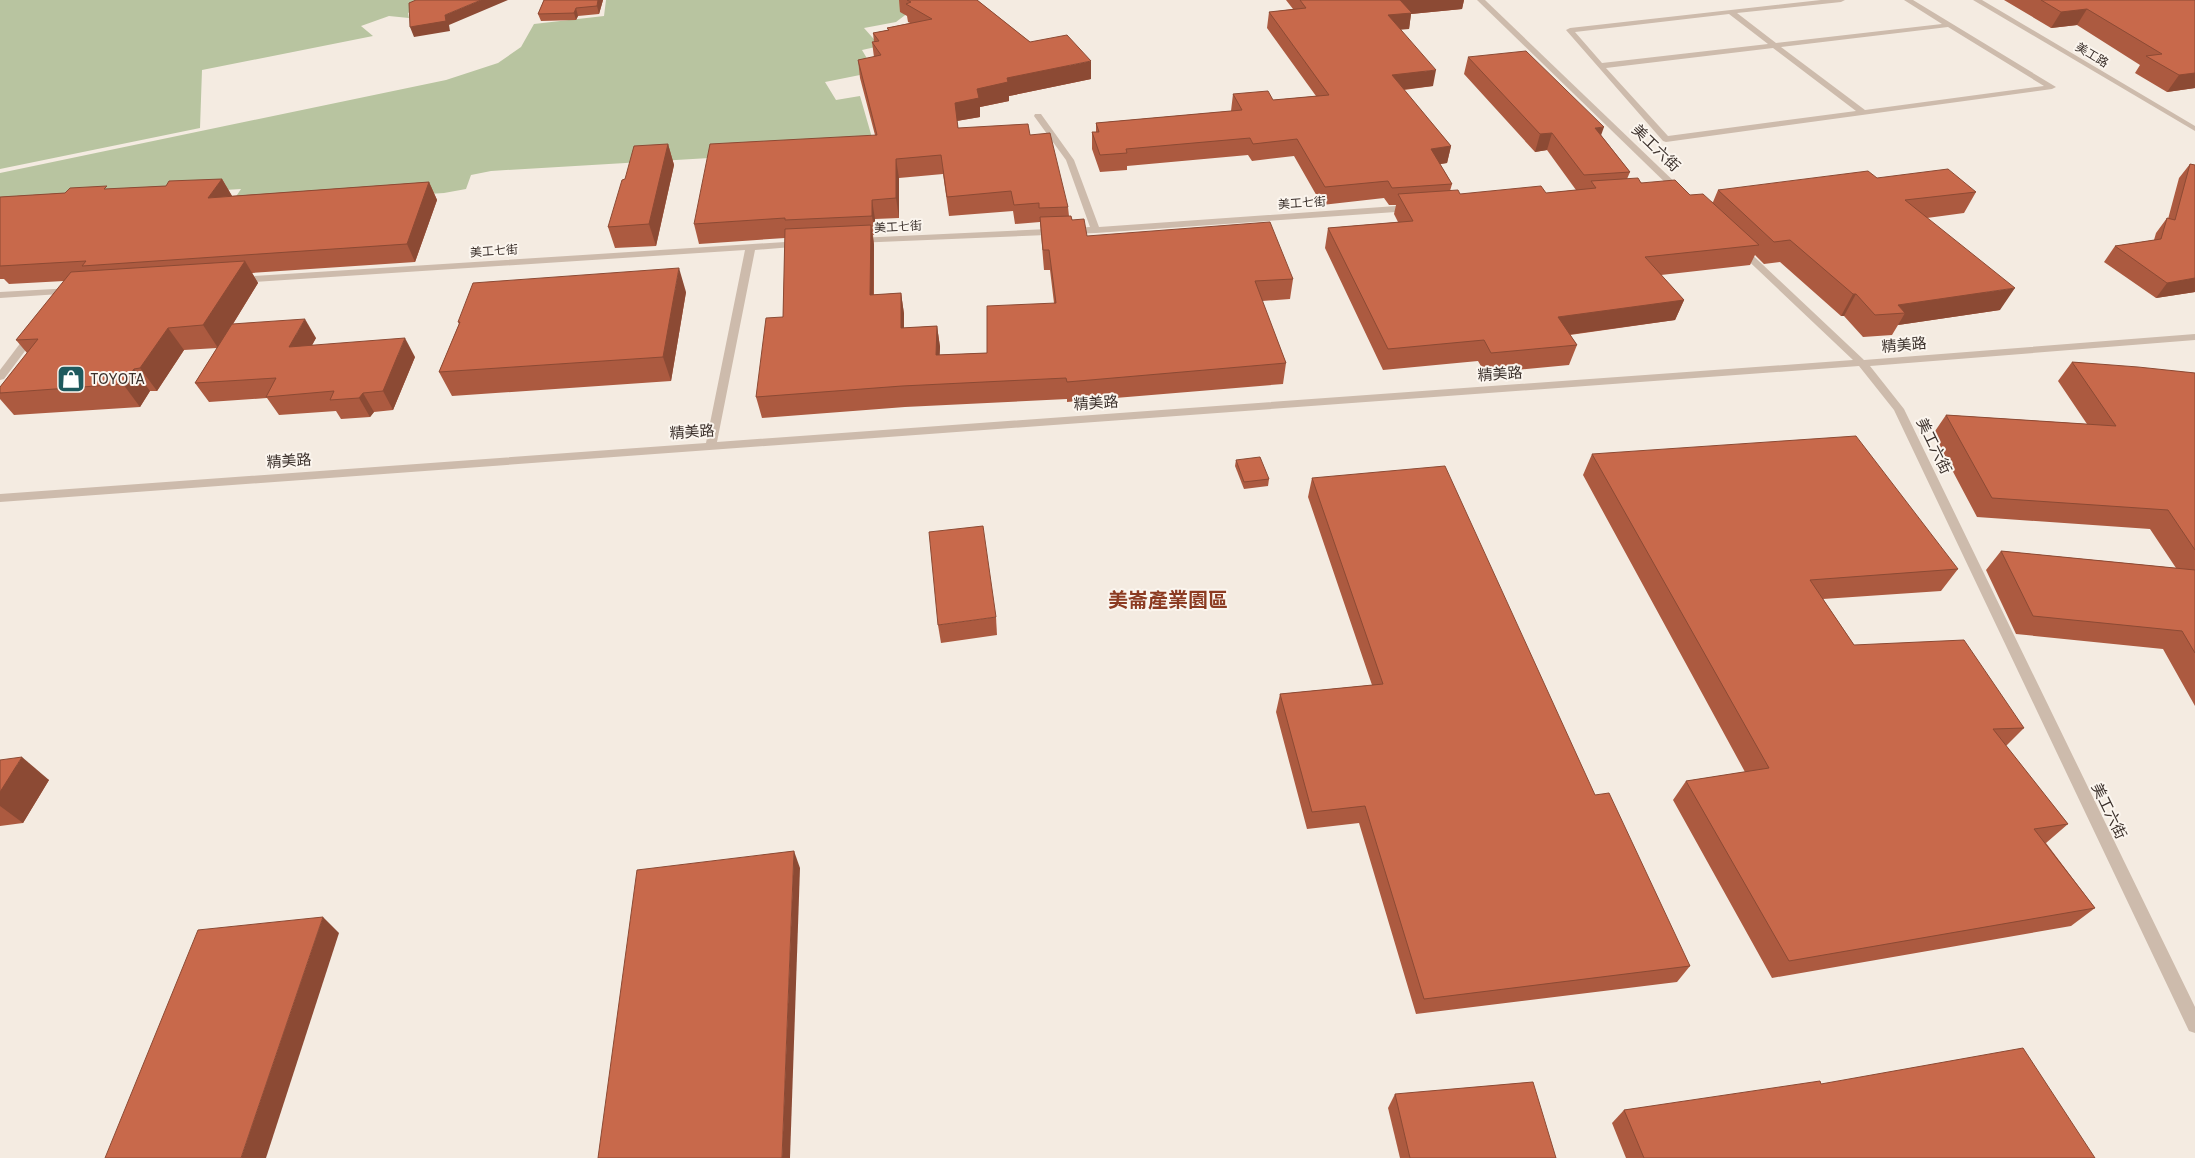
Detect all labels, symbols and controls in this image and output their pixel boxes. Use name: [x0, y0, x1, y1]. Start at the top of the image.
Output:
street label: 美工路: [2072, 40, 2111, 72]
street label: 美工六街: [1627, 121, 1683, 177]
street label: 美工七街: [1278, 194, 1327, 214]
street label: 美工七街: [874, 219, 922, 237]
street label: 美工七街: [470, 242, 519, 262]
street label: 精美路: [1881, 334, 1927, 358]
street label: 精美路: [1477, 363, 1523, 387]
shop icon: TOYOTA: [56, 364, 86, 394]
place label: TOYOTA: [90, 371, 145, 390]
street label: 精美路: [1073, 392, 1119, 416]
street label: 美工六街: [1911, 416, 1954, 478]
street label: 精美路: [669, 421, 715, 445]
street label: 精美路: [266, 450, 312, 474]
district label: 美崙產業園區: [1108, 589, 1228, 615]
street label: 美工六街: [2086, 781, 2129, 843]

